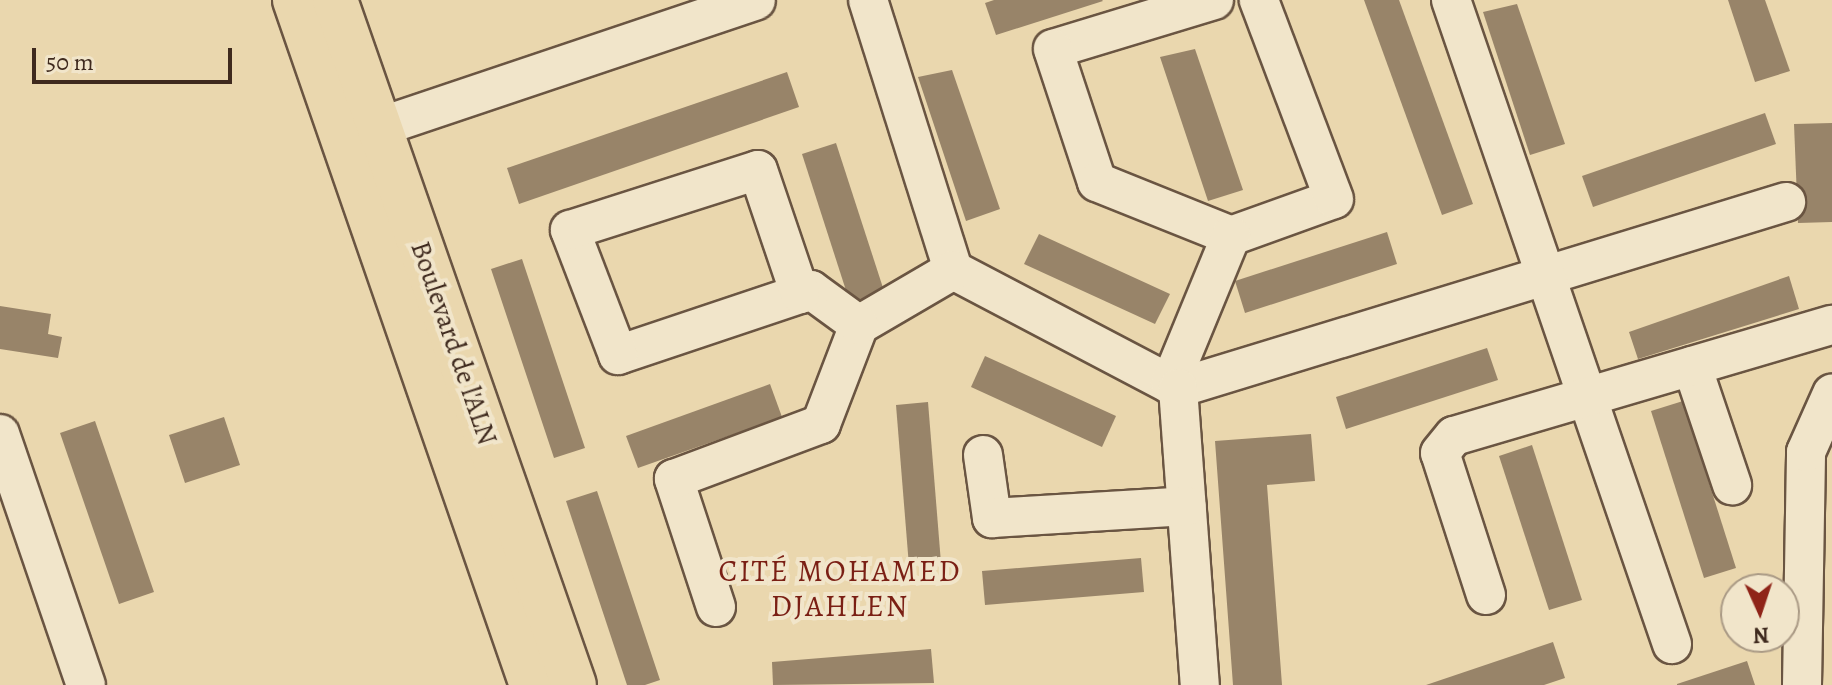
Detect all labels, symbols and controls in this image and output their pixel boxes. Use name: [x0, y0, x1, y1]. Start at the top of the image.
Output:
scale bar: [36, 32, 236, 82]
text: 50 m: [46, 46, 94, 78]
street label: Boulevard de l'ALN: [403, 237, 505, 449]
district label: CITÉ MOHAMED DJAHLEN: [719, 553, 961, 624]
north arrow: [1720, 573, 1800, 653]
text: N: [1752, 620, 1770, 650]

